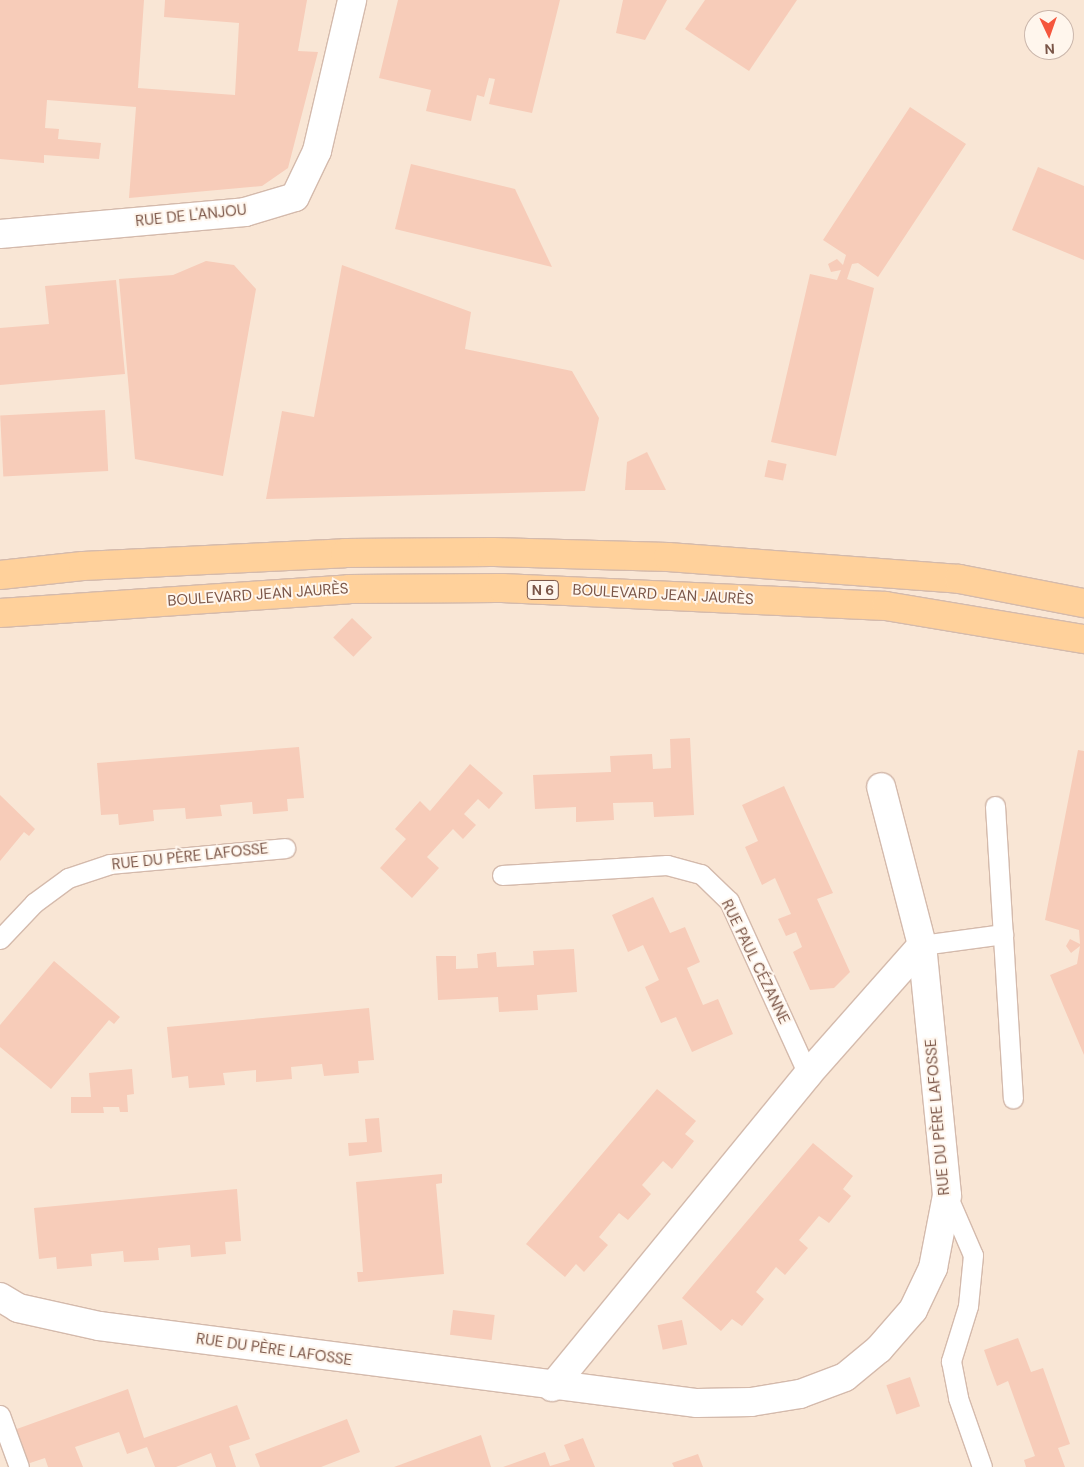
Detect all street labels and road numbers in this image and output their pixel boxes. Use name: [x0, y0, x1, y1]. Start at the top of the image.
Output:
street label: RUE DE L'ANJOU: [134, 201, 248, 231]
road number: N 6: [527, 578, 559, 602]
street label: BOULEVARD JEAN JAURÈS: [167, 580, 349, 610]
street label: BOULEVARD JEAN JAURÈS: [572, 581, 754, 609]
street label: RUE DU PÈRE LAFOSSE: [111, 840, 269, 874]
street label: RUE PAUL CÉZANNE: [717, 897, 793, 1027]
street label: RUE DU PÈRE LAFOSSE: [922, 1038, 954, 1196]
street label: RUE DU PÈRE LAFOSSE: [195, 1330, 353, 1370]

